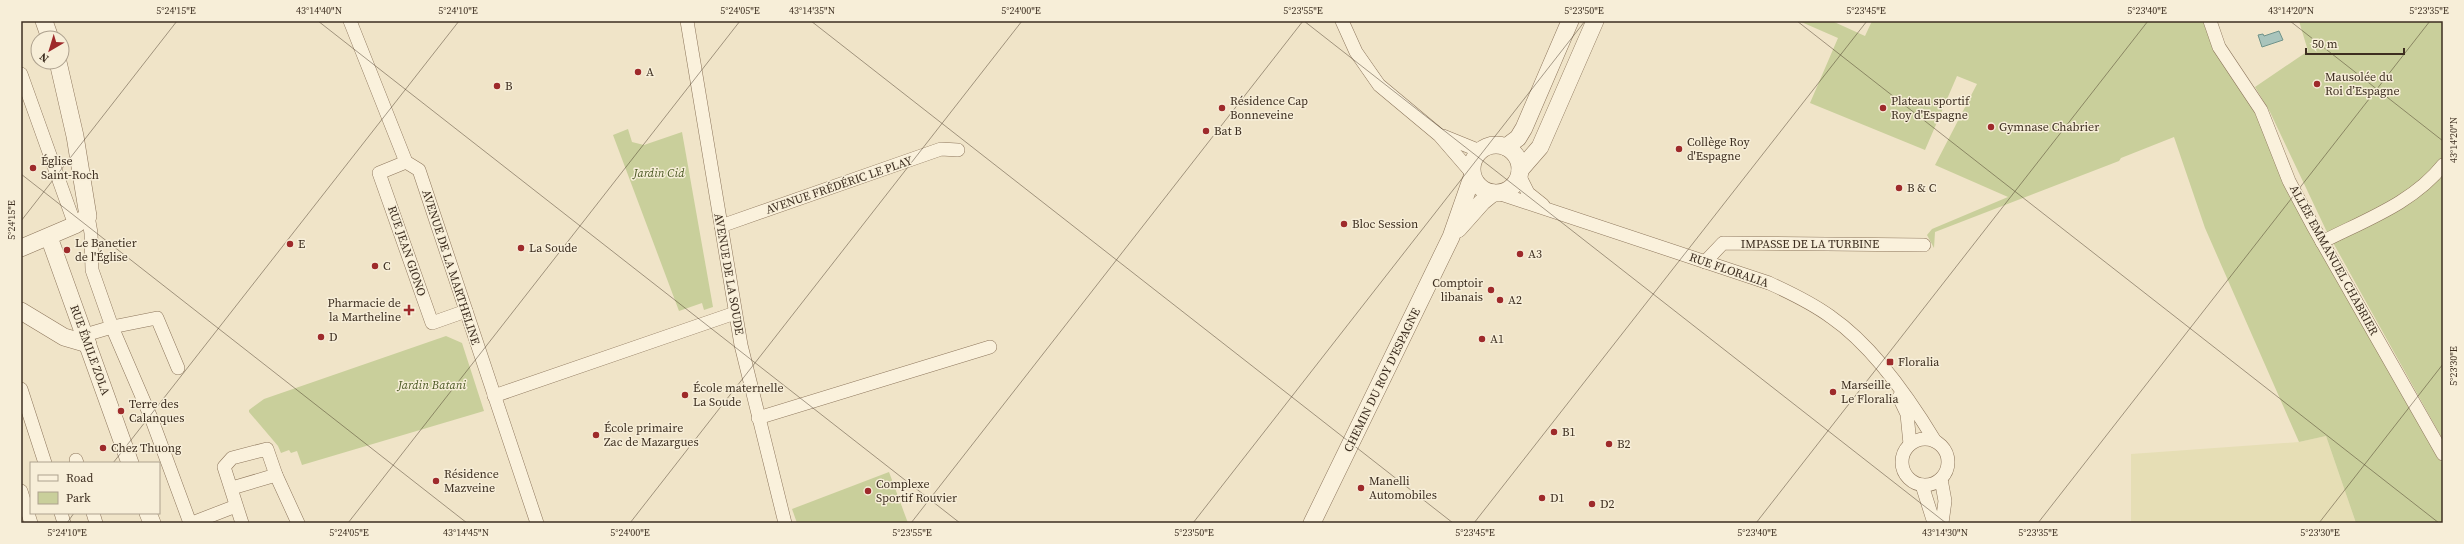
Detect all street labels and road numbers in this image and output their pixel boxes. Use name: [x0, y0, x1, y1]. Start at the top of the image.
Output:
street label: AVENUE FRÉDÉRIC LE PLAY: [763, 152, 915, 218]
street label: ALLÉE EMMANUEL CHABRIER: [2286, 182, 2382, 338]
street label: AVENUE DE LA MARTHELINE: [418, 187, 484, 347]
street label: RUE JEAN GIONO: [384, 204, 430, 298]
street label: AVENUE DE LA SOUDE: [710, 212, 748, 336]
street label: IMPASSE DE LA TURBINE: [1741, 236, 1879, 252]
street label: RUE FLORALIA: [1687, 249, 1771, 291]
street label: RUE ÉMILE ZOLA: [66, 303, 114, 398]
street label: CHEMIN DU ROY D'ESPAGNE: [1340, 305, 1424, 455]

